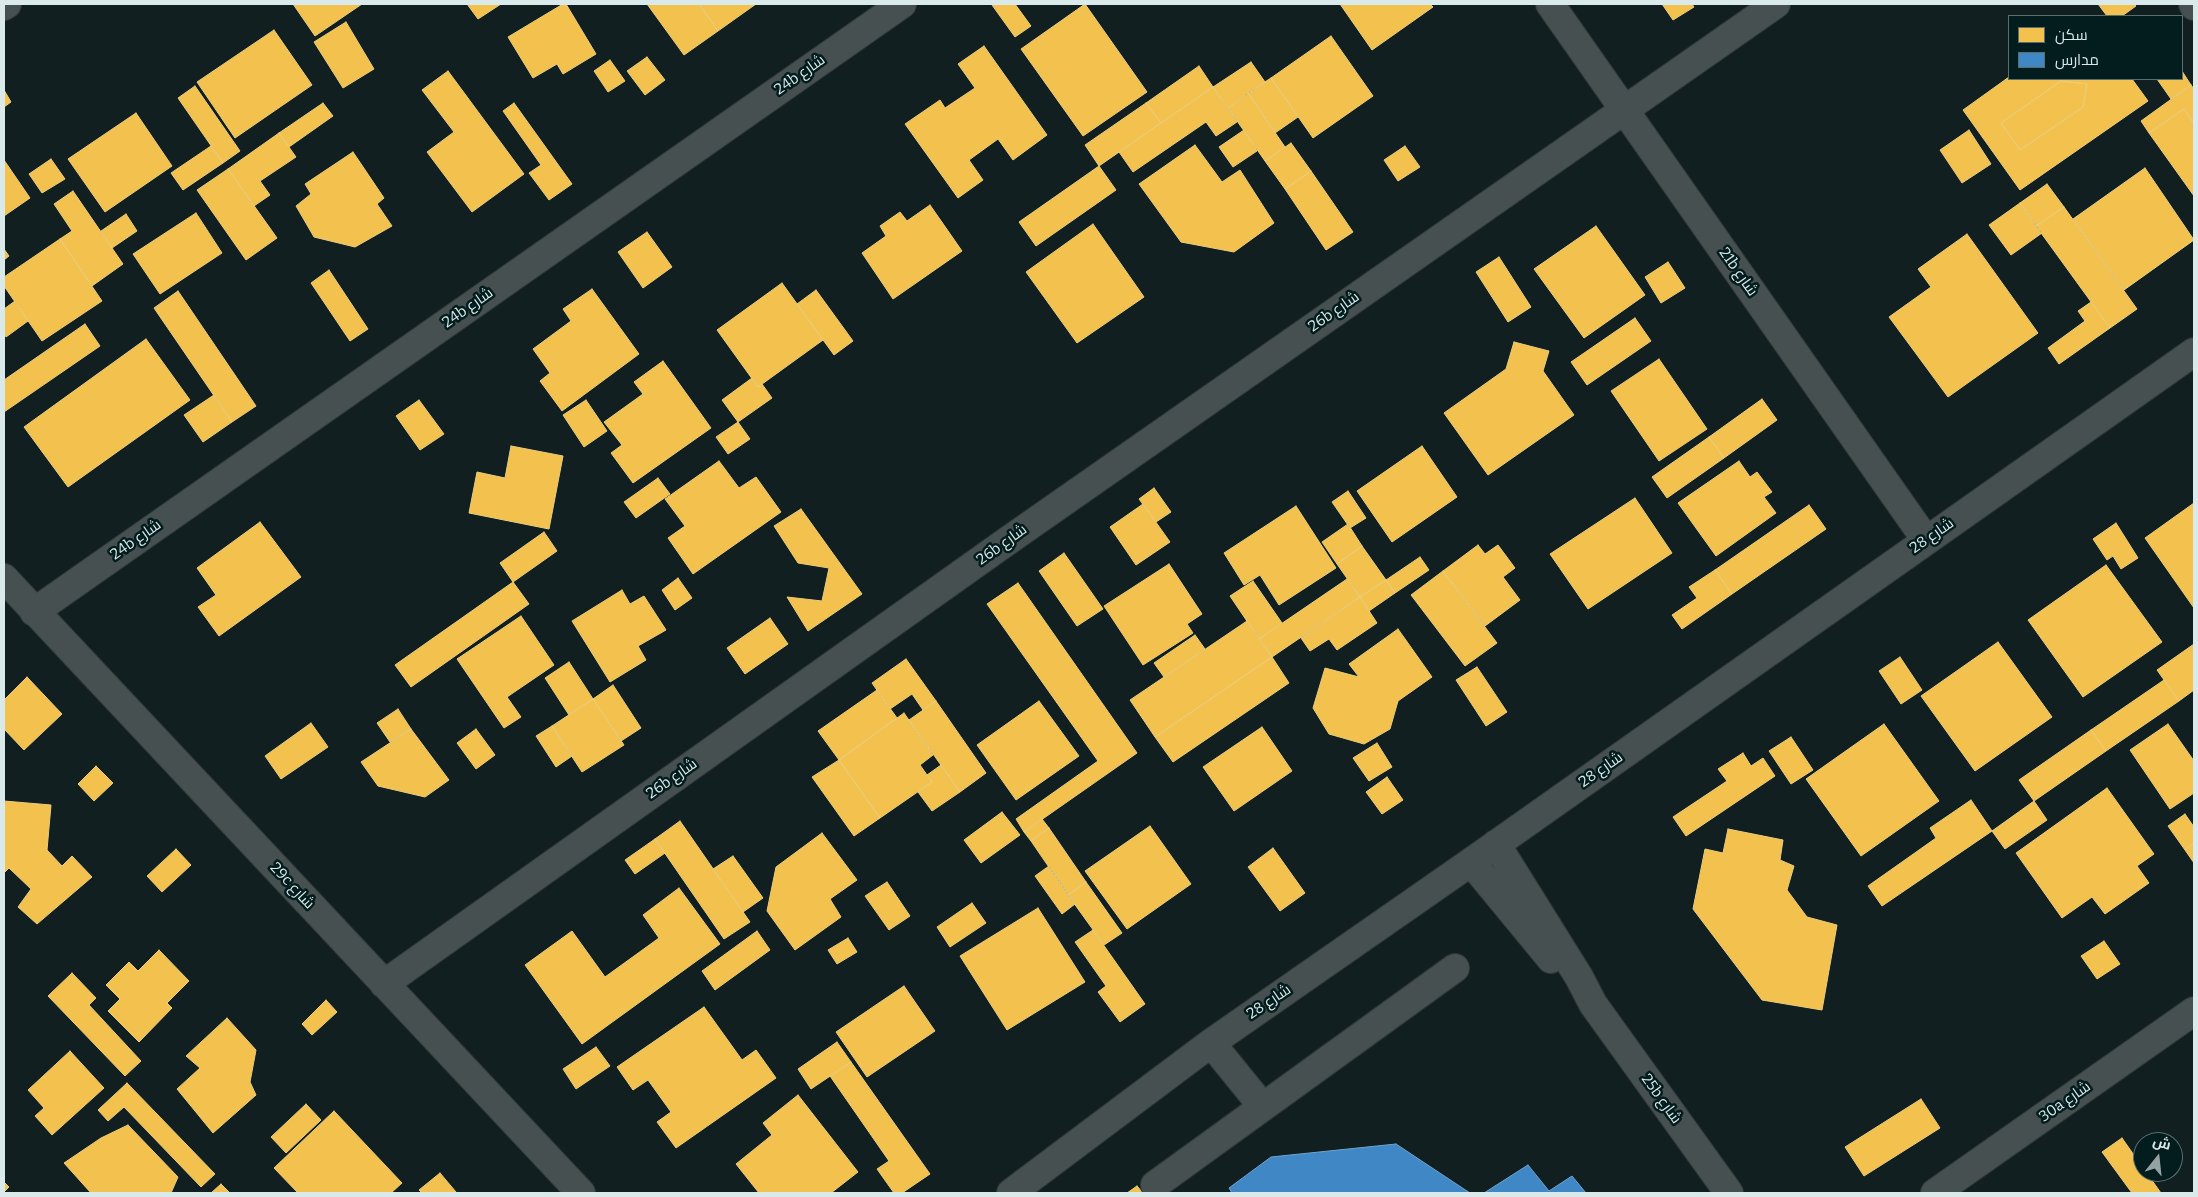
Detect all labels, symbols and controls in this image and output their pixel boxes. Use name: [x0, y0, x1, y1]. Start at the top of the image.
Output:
legend: [2008, 15, 2183, 80]
text: سكن: [2055, 26, 2088, 44]
street label: 24b شارع: [771, 51, 829, 99]
text: مدارس: [2055, 51, 2099, 69]
street label: 21b شارع: [1715, 244, 1761, 300]
street label: 24b شارع: [439, 284, 497, 332]
street label: 26b شارع: [1305, 288, 1363, 336]
street label: شارع 28: [1907, 515, 1957, 557]
street label: 24b شارع: [107, 516, 165, 564]
street label: 26b شارع: [973, 521, 1031, 569]
street label: شارع 28: [1576, 749, 1626, 791]
street label: 26b شارع: [643, 755, 701, 803]
street label: 29c شارع: [266, 859, 318, 913]
street label: شارع 28: [1244, 981, 1294, 1023]
street label: 25b شارع: [1637, 1071, 1685, 1127]
street label: 30a شارع: [2036, 1078, 2094, 1126]
north arrow: [2133, 1132, 2183, 1182]
text: ش: [2151, 1132, 2173, 1154]

